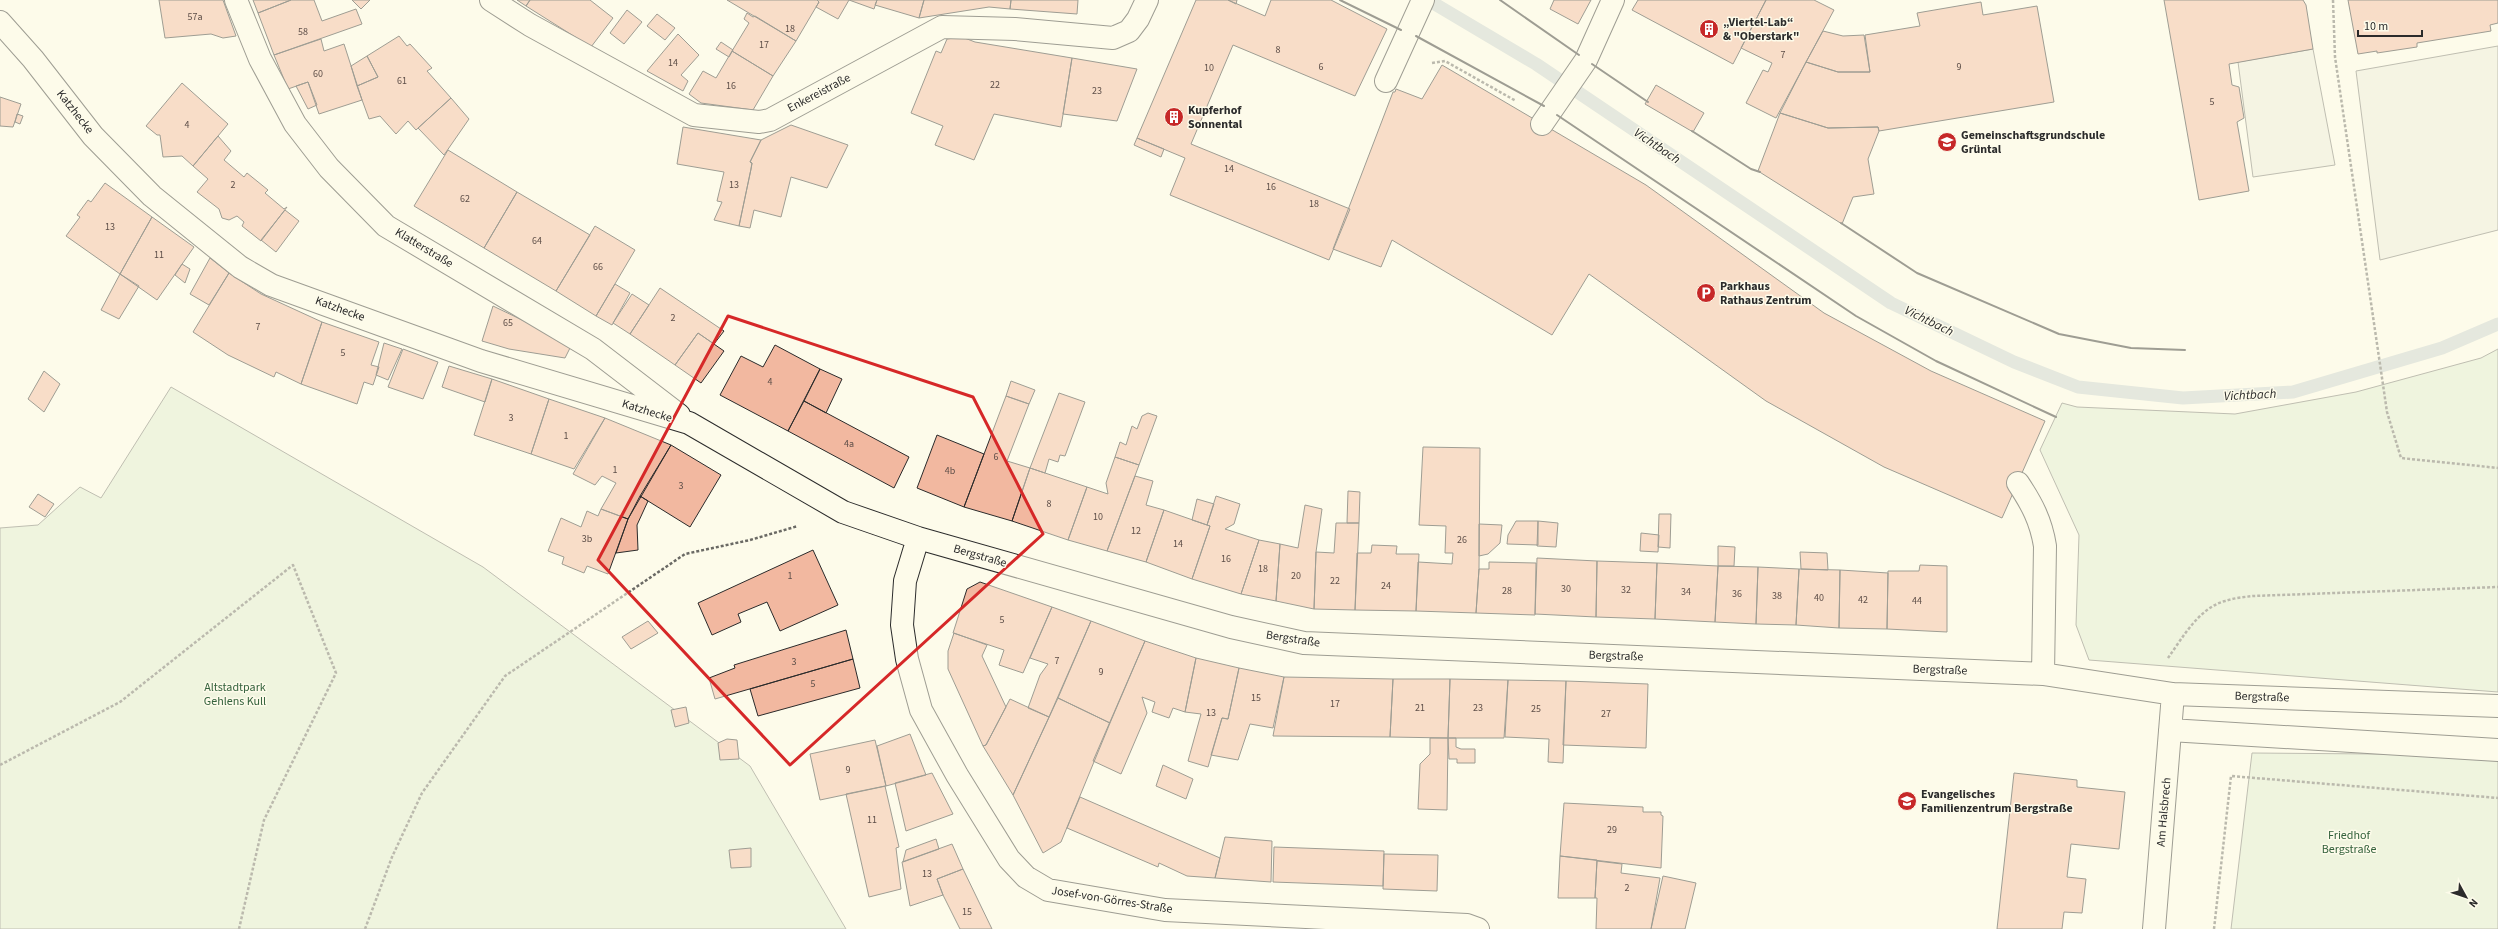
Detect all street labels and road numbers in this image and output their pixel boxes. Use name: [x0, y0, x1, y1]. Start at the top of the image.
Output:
street label: Enkereistraße: [784, 69, 854, 117]
street label: Katzhecke: [52, 86, 98, 138]
street label: Klatterstraße: [392, 224, 456, 272]
street label: Katzhecke: [313, 292, 367, 326]
street label: Katzhecke: [620, 395, 674, 427]
street label: Bergstraße: [951, 540, 1009, 572]
street label: Bergstraße: [1265, 626, 1321, 652]
street label: Bergstraße: [1588, 647, 1644, 665]
street label: Bergstraße: [1912, 661, 1968, 679]
street label: Bergstraße: [2234, 688, 2290, 706]
street label: Am Halsbrech: [2153, 777, 2175, 847]
street label: Josef-von-Görres-Straße: [1050, 882, 1174, 918]

